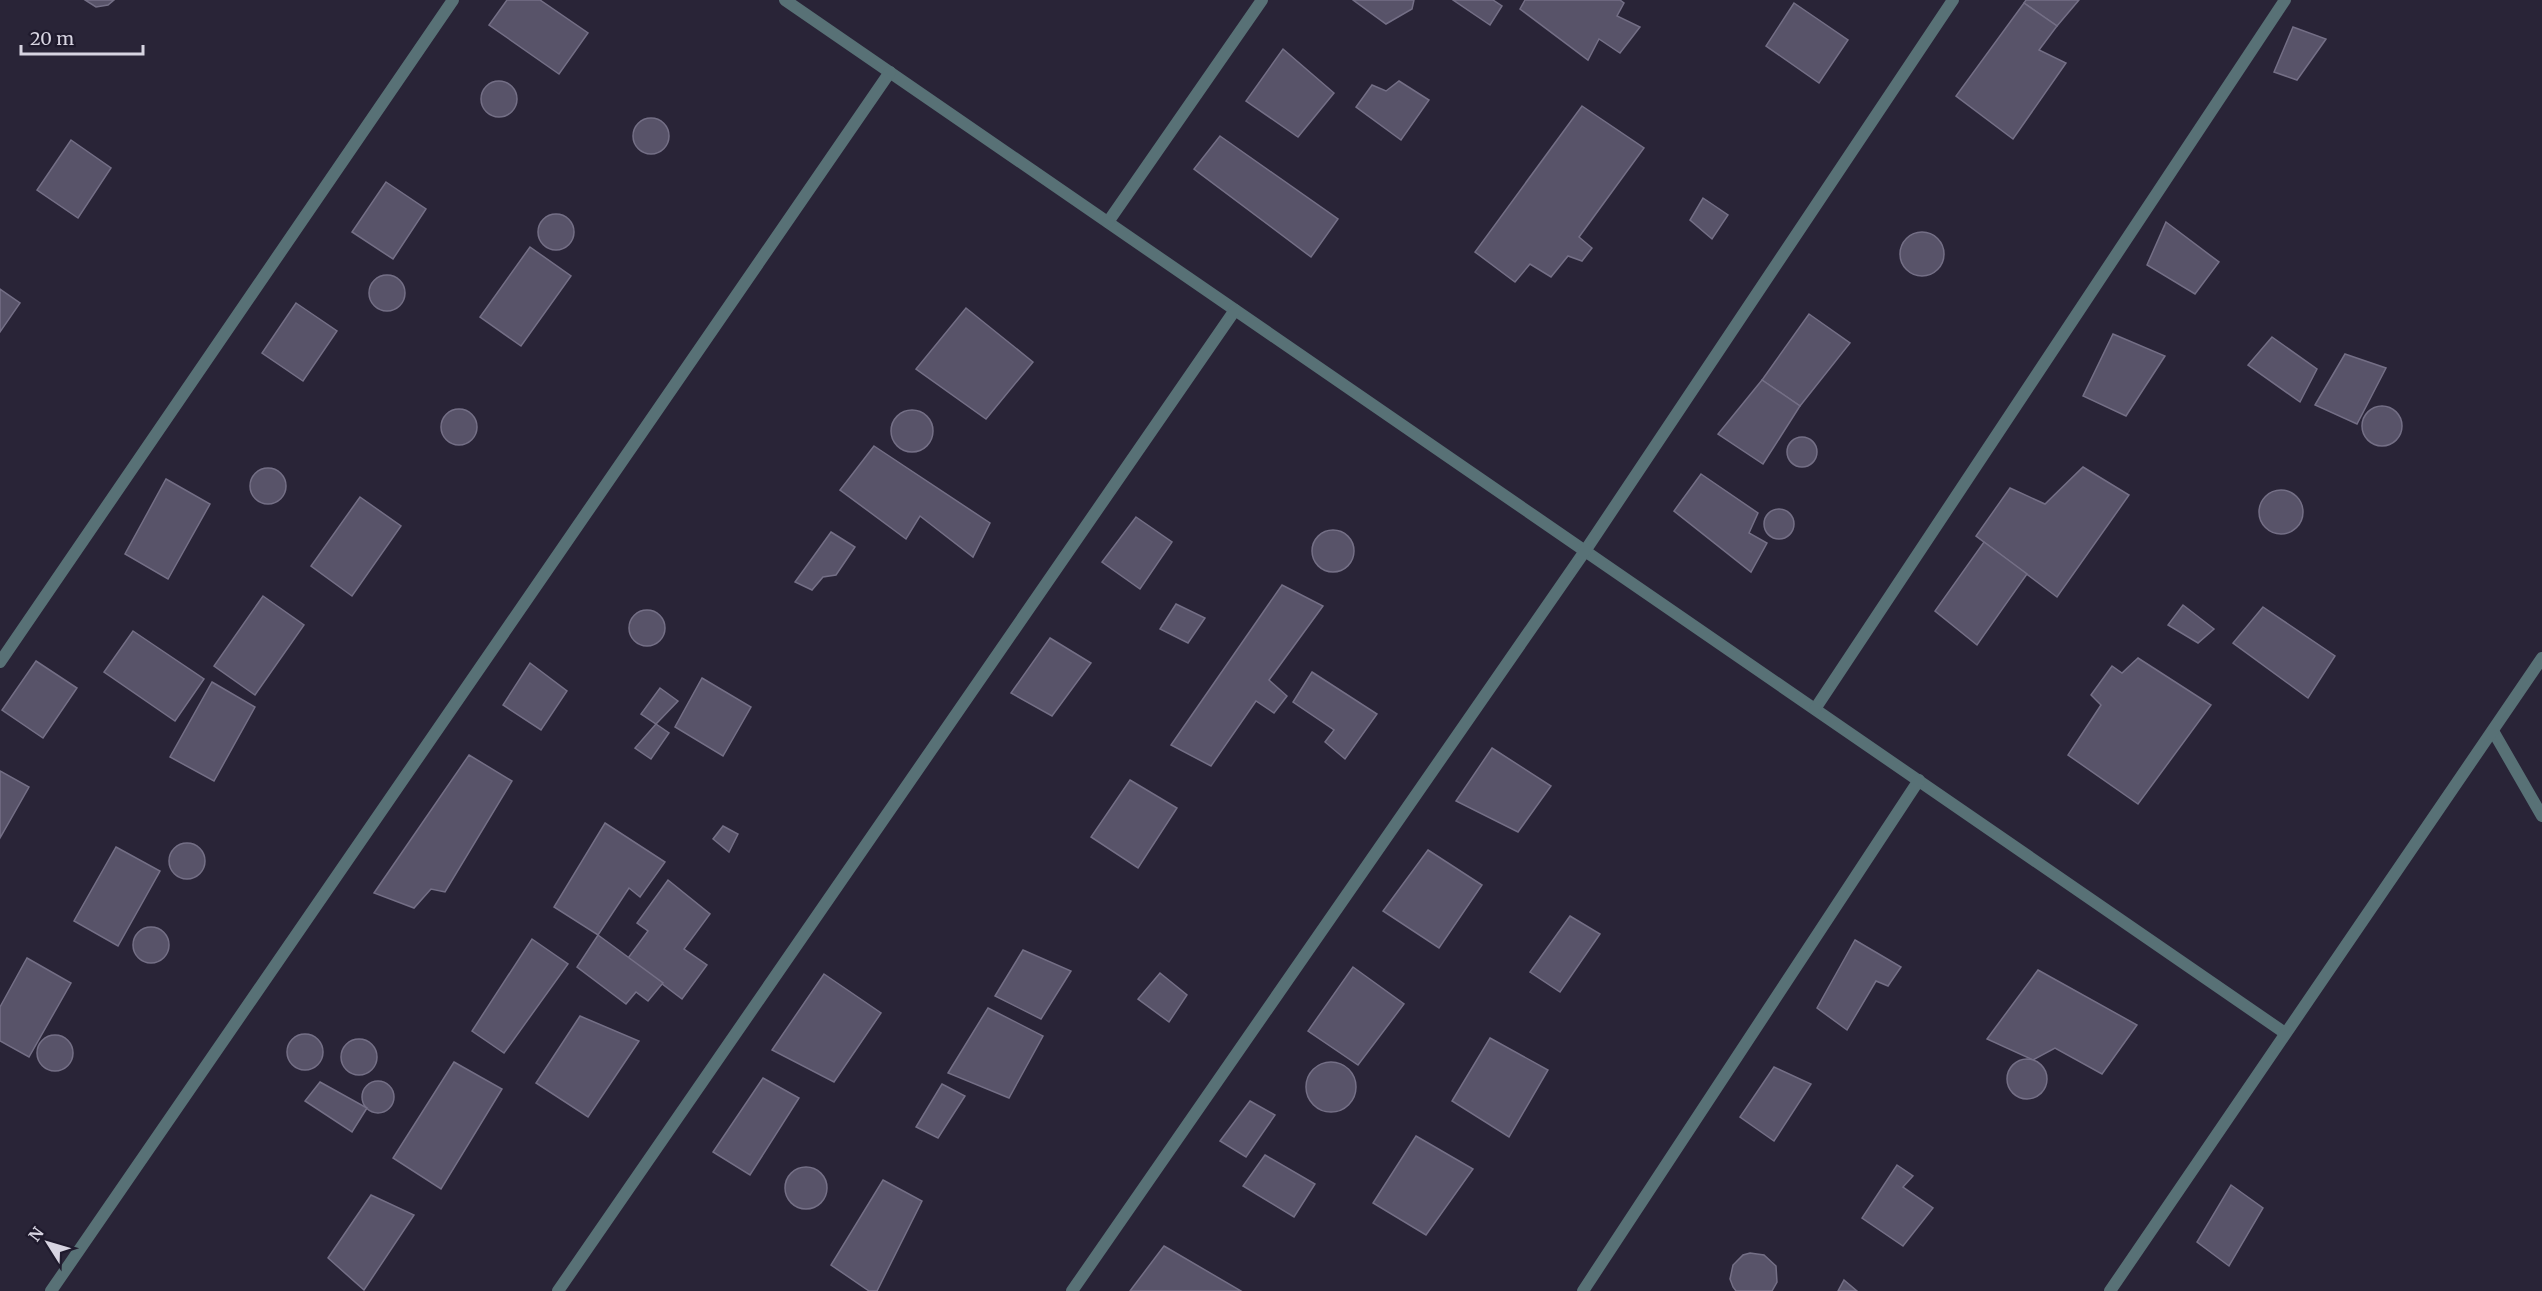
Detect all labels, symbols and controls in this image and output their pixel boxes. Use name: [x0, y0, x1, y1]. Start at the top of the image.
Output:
scale bar: [21, 18, 142, 56]
text: 20 m: [30, 27, 74, 50]
north arrow: [18, 1213, 78, 1273]
text: N: [24, 1223, 48, 1245]

